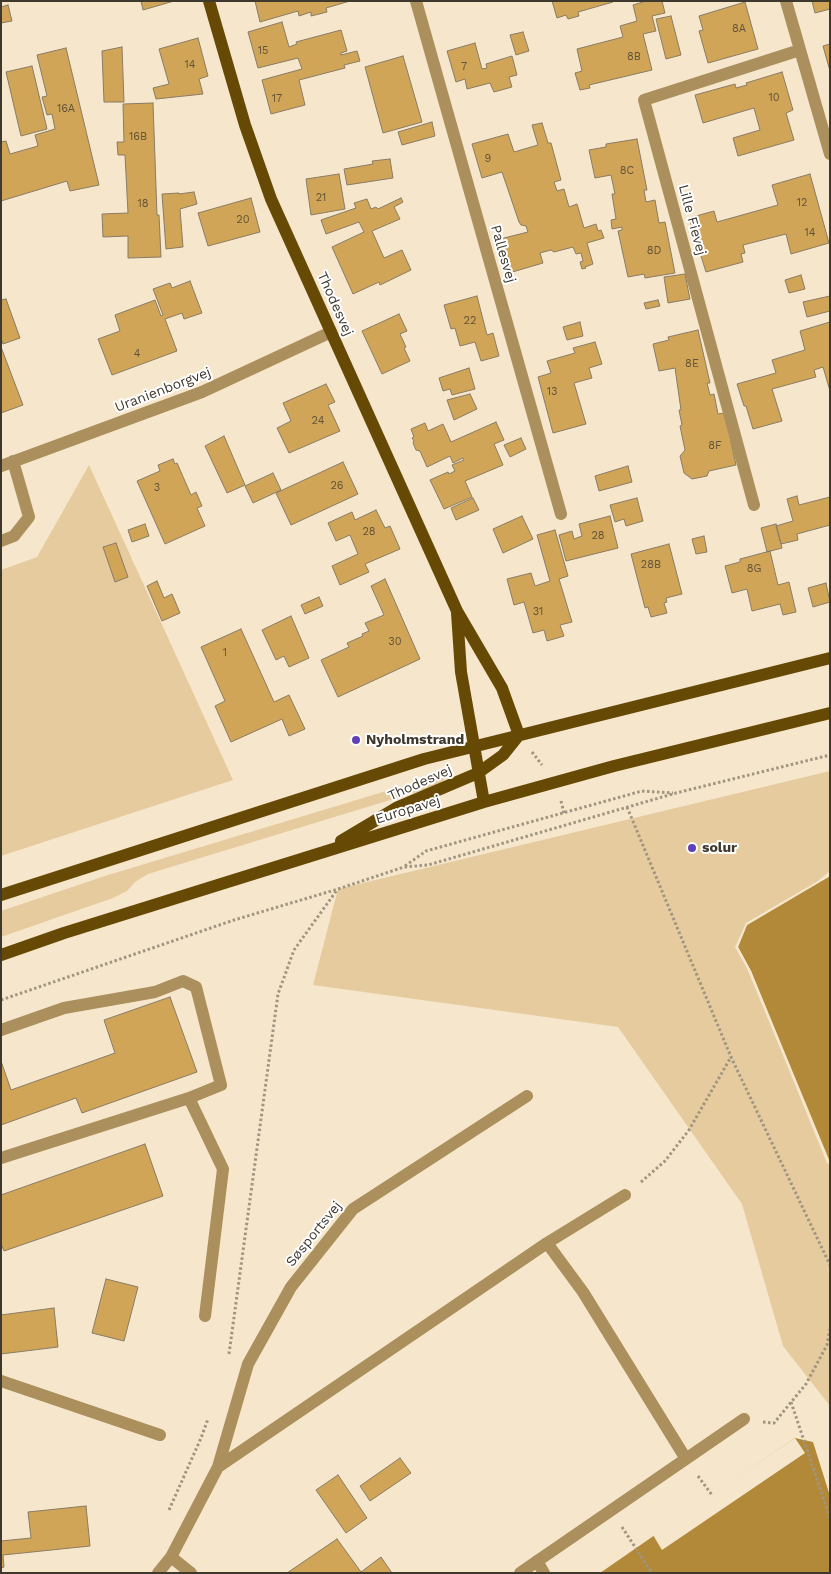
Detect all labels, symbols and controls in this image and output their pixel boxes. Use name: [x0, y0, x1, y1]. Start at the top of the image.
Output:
house number: 8A: [732, 22, 746, 36]
house number: 15: [258, 44, 268, 58]
house number: 8B: [627, 50, 641, 64]
house number: 14: [184, 58, 196, 72]
house number: 7: [461, 60, 467, 74]
house number: 10: [768, 91, 780, 105]
house number: 17: [272, 92, 282, 106]
house number: 16A: [57, 102, 75, 116]
house number: 16B: [129, 130, 147, 144]
house number: 9: [485, 152, 491, 166]
house number: 8C: [620, 164, 634, 178]
street label: Lille Fievej: [674, 183, 710, 257]
house number: 21: [316, 191, 326, 205]
house number: 12: [797, 196, 807, 210]
house number: 18: [137, 197, 149, 211]
house number: 20: [236, 213, 250, 227]
street label: Pallesvej: [487, 223, 519, 285]
house number: 14: [804, 226, 816, 240]
house number: 8D: [647, 244, 661, 258]
street label: Thodesvej: [313, 269, 357, 339]
house number: 22: [464, 314, 476, 328]
house number: 4: [134, 347, 140, 361]
house number: 8E: [685, 357, 699, 371]
street label: Uranienborgvej: [113, 364, 213, 416]
house number: 13: [547, 385, 557, 399]
house number: 24: [312, 414, 324, 428]
house number: 8F: [708, 439, 722, 453]
house number: 26: [330, 479, 344, 493]
house number: 3: [154, 481, 160, 495]
house number: 28: [362, 525, 376, 539]
house number: 28: [591, 529, 605, 543]
house number: 28B: [641, 558, 661, 572]
house number: 8G: [747, 562, 761, 576]
house number: 31: [533, 605, 543, 619]
house number: 30: [388, 635, 402, 649]
house number: 1: [223, 646, 227, 660]
place label: Nyholmstrand: [366, 732, 464, 748]
marker: Nyholmstrand: [350, 734, 362, 746]
street label: Thodesvej: [385, 761, 455, 805]
street label: Europavej: [374, 792, 442, 828]
place label: solur: [702, 840, 737, 856]
marker: solur: [686, 842, 698, 854]
street label: Søsportsvej: [282, 1198, 346, 1270]

